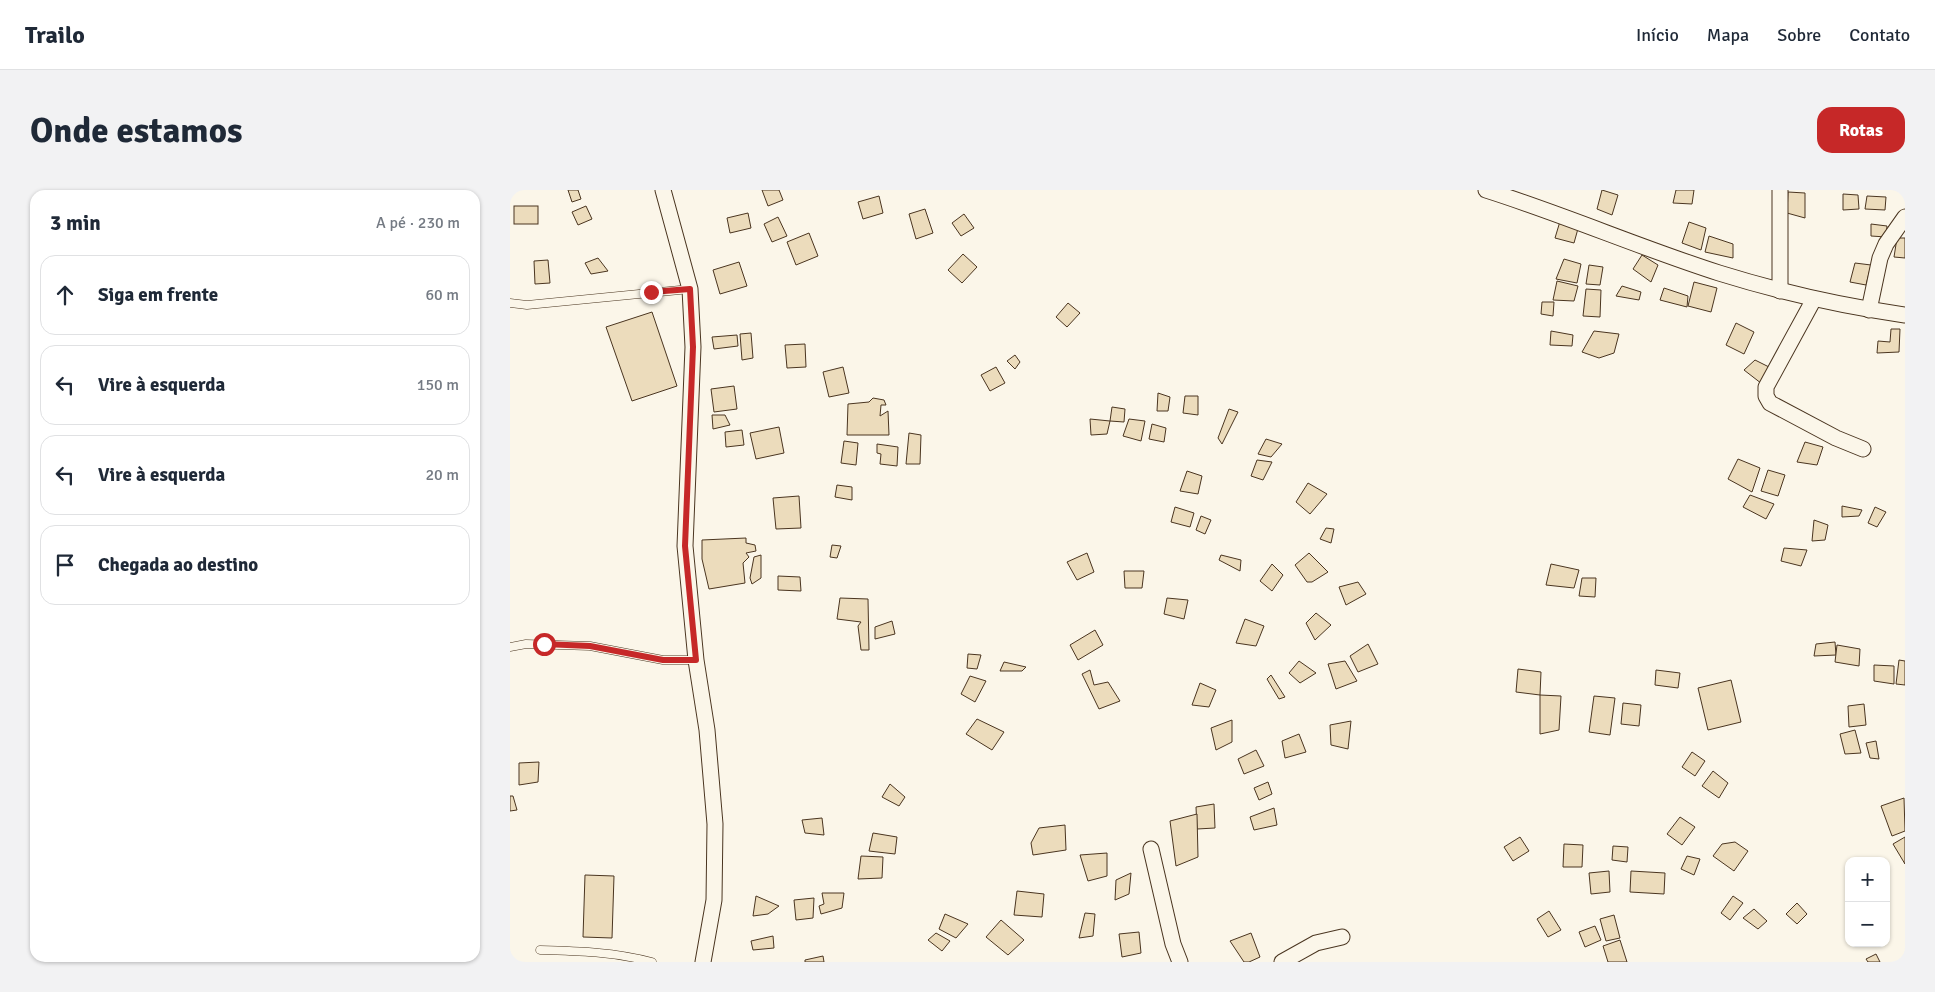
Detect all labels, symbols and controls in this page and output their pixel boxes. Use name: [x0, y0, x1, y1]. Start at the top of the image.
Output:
text: Trailo: [25, 20, 85, 50]
text: Início: [1636, 24, 1679, 46]
text: Mapa: [1707, 24, 1749, 46]
text: Sobre: [1777, 24, 1821, 46]
text: Contato: [1849, 24, 1910, 46]
button: Rotas: [1817, 107, 1905, 153]
text: Onde estamos: [30, 109, 242, 152]
text: 3 min: [50, 210, 101, 236]
text: A pé · 230 m: [376, 213, 460, 233]
icon: ahead: [51, 281, 79, 309]
route end: [640, 281, 663, 304]
text: Siga em frente: [98, 283, 218, 307]
text: 60 m: [425, 285, 459, 305]
icon: left: [51, 371, 79, 399]
text: Vire à esquerda: [98, 373, 225, 397]
text: 150 m: [417, 375, 459, 395]
icon: left: [51, 461, 79, 489]
text: Vire à esquerda: [98, 463, 225, 487]
text: 20 m: [425, 465, 459, 485]
icon: arrive: [51, 551, 79, 579]
text: Chegada ao destino: [98, 553, 258, 577]
route start: [533, 633, 556, 656]
map controls: [1845, 857, 1890, 947]
button: +: [1845, 857, 1890, 902]
button: −: [1845, 902, 1890, 947]

